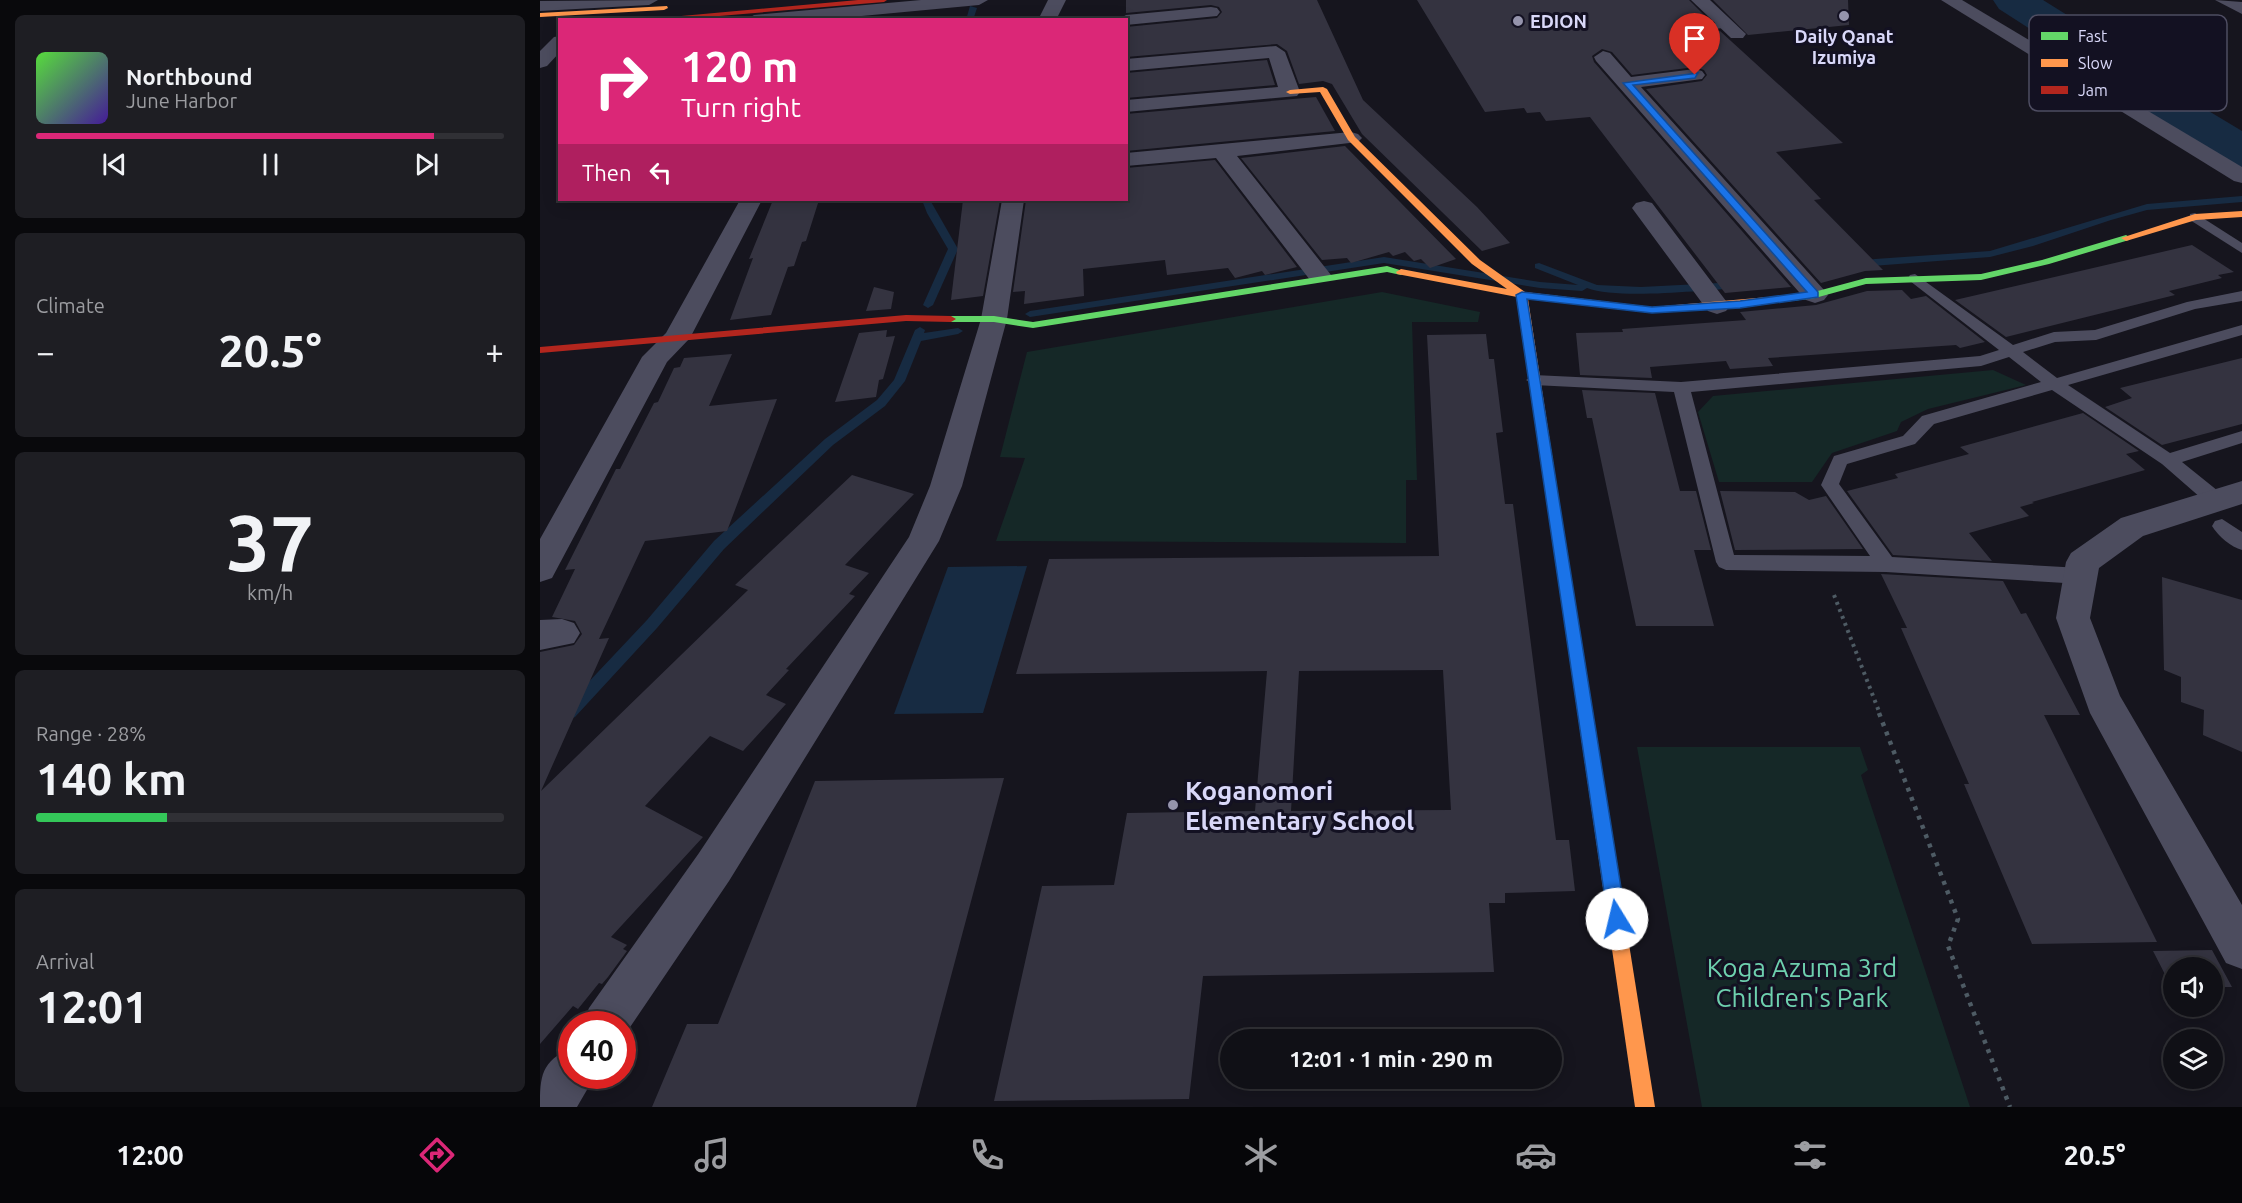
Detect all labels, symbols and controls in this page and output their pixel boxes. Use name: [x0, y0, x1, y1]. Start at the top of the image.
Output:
marker: Daily Qanat Izumiya: [1837, 9, 1851, 23]
place label: EDION: [1530, 11, 1587, 31]
pin: [1669, 13, 1720, 75]
marker: EDION: [1511, 14, 1525, 28]
legend: [2029, 15, 2227, 111]
icon: arrive: [1678, 22, 1711, 55]
place label: Daily Qanat Izumiya: [1794, 26, 1894, 67]
text: Fast: [2078, 27, 2108, 45]
icon: right: [582, 42, 660, 120]
text: 120 m: [681, 43, 798, 90]
text: Slow: [2078, 54, 2113, 72]
text: Northbound: [126, 64, 252, 89]
text: Jam: [2078, 81, 2108, 99]
text: June Harbor: [126, 89, 237, 112]
text: Turn right: [681, 92, 801, 122]
icon: previous: [98, 148, 131, 181]
icon: pause: [254, 148, 287, 181]
icon: next: [410, 148, 443, 181]
icon: left: [644, 156, 677, 189]
text: Then: [582, 160, 632, 185]
text: Climate: [36, 294, 105, 317]
text: 20.5°: [218, 325, 322, 376]
text: −: [36, 333, 55, 370]
text: +: [485, 333, 504, 370]
text: 37: [226, 498, 314, 586]
text: km/h: [247, 581, 293, 604]
text: Range · 28%: [36, 722, 146, 745]
text: 140 km: [36, 753, 187, 804]
place label: Koganomori Elementary School: [1185, 776, 1414, 835]
marker: Koganomori Elementary School: [1166, 798, 1180, 812]
position arrow: [1585, 887, 1649, 951]
text: Arrival: [36, 950, 94, 973]
park label: Koga Azuma 3rd Children's Park: [1707, 953, 1897, 1012]
map controls: [2163, 957, 2223, 1089]
button: sound: [2163, 957, 2223, 1017]
text: 12:01: [36, 981, 149, 1032]
speed limit sign: 40: [558, 1011, 636, 1089]
button: layers: [2163, 1029, 2223, 1089]
text: 12:01 · 1 min · 290 m: [1289, 1046, 1493, 1071]
icon: directions: [416, 1134, 458, 1176]
icon: music: [691, 1134, 733, 1176]
icon: phone: [966, 1134, 1008, 1176]
icon: climate: [1240, 1134, 1282, 1176]
icon: car: [1515, 1134, 1557, 1176]
icon: filters: [1789, 1134, 1831, 1176]
text: 12:00: [116, 1140, 184, 1170]
text: 20.5°: [2064, 1140, 2126, 1170]

